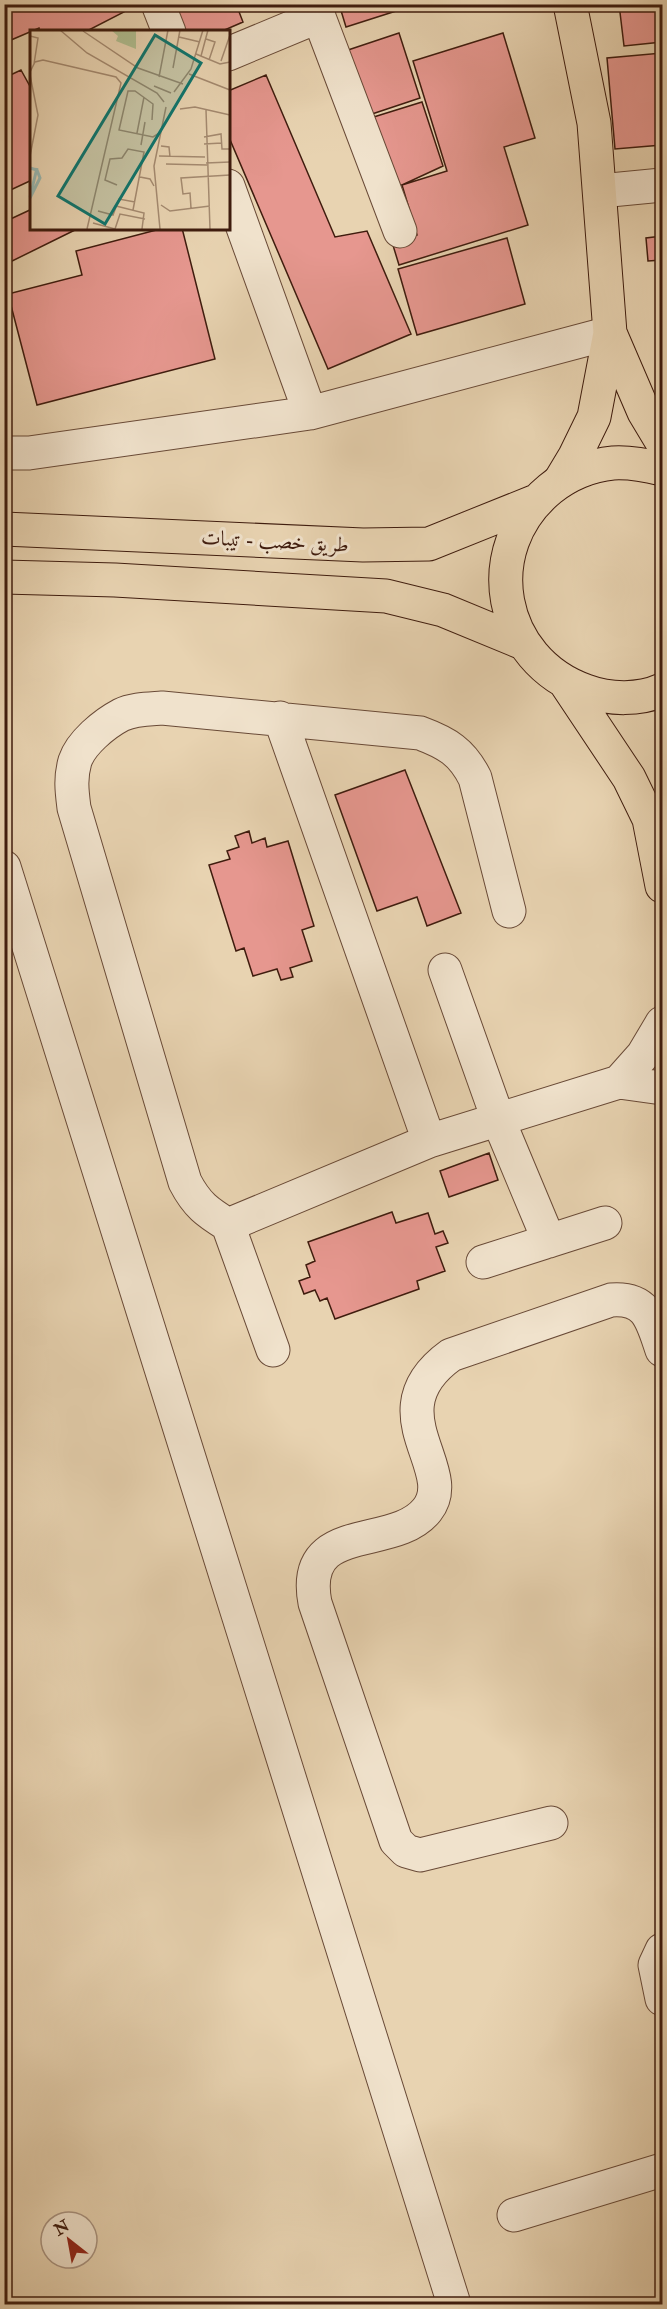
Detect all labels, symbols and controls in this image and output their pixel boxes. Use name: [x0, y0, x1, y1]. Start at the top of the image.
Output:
inset map: [30, 30, 230, 230]
street label: طريق خصب - تيبات: [200, 524, 349, 559]
north arrow: [39, 2210, 99, 2270]
text: N: [50, 2215, 74, 2241]

